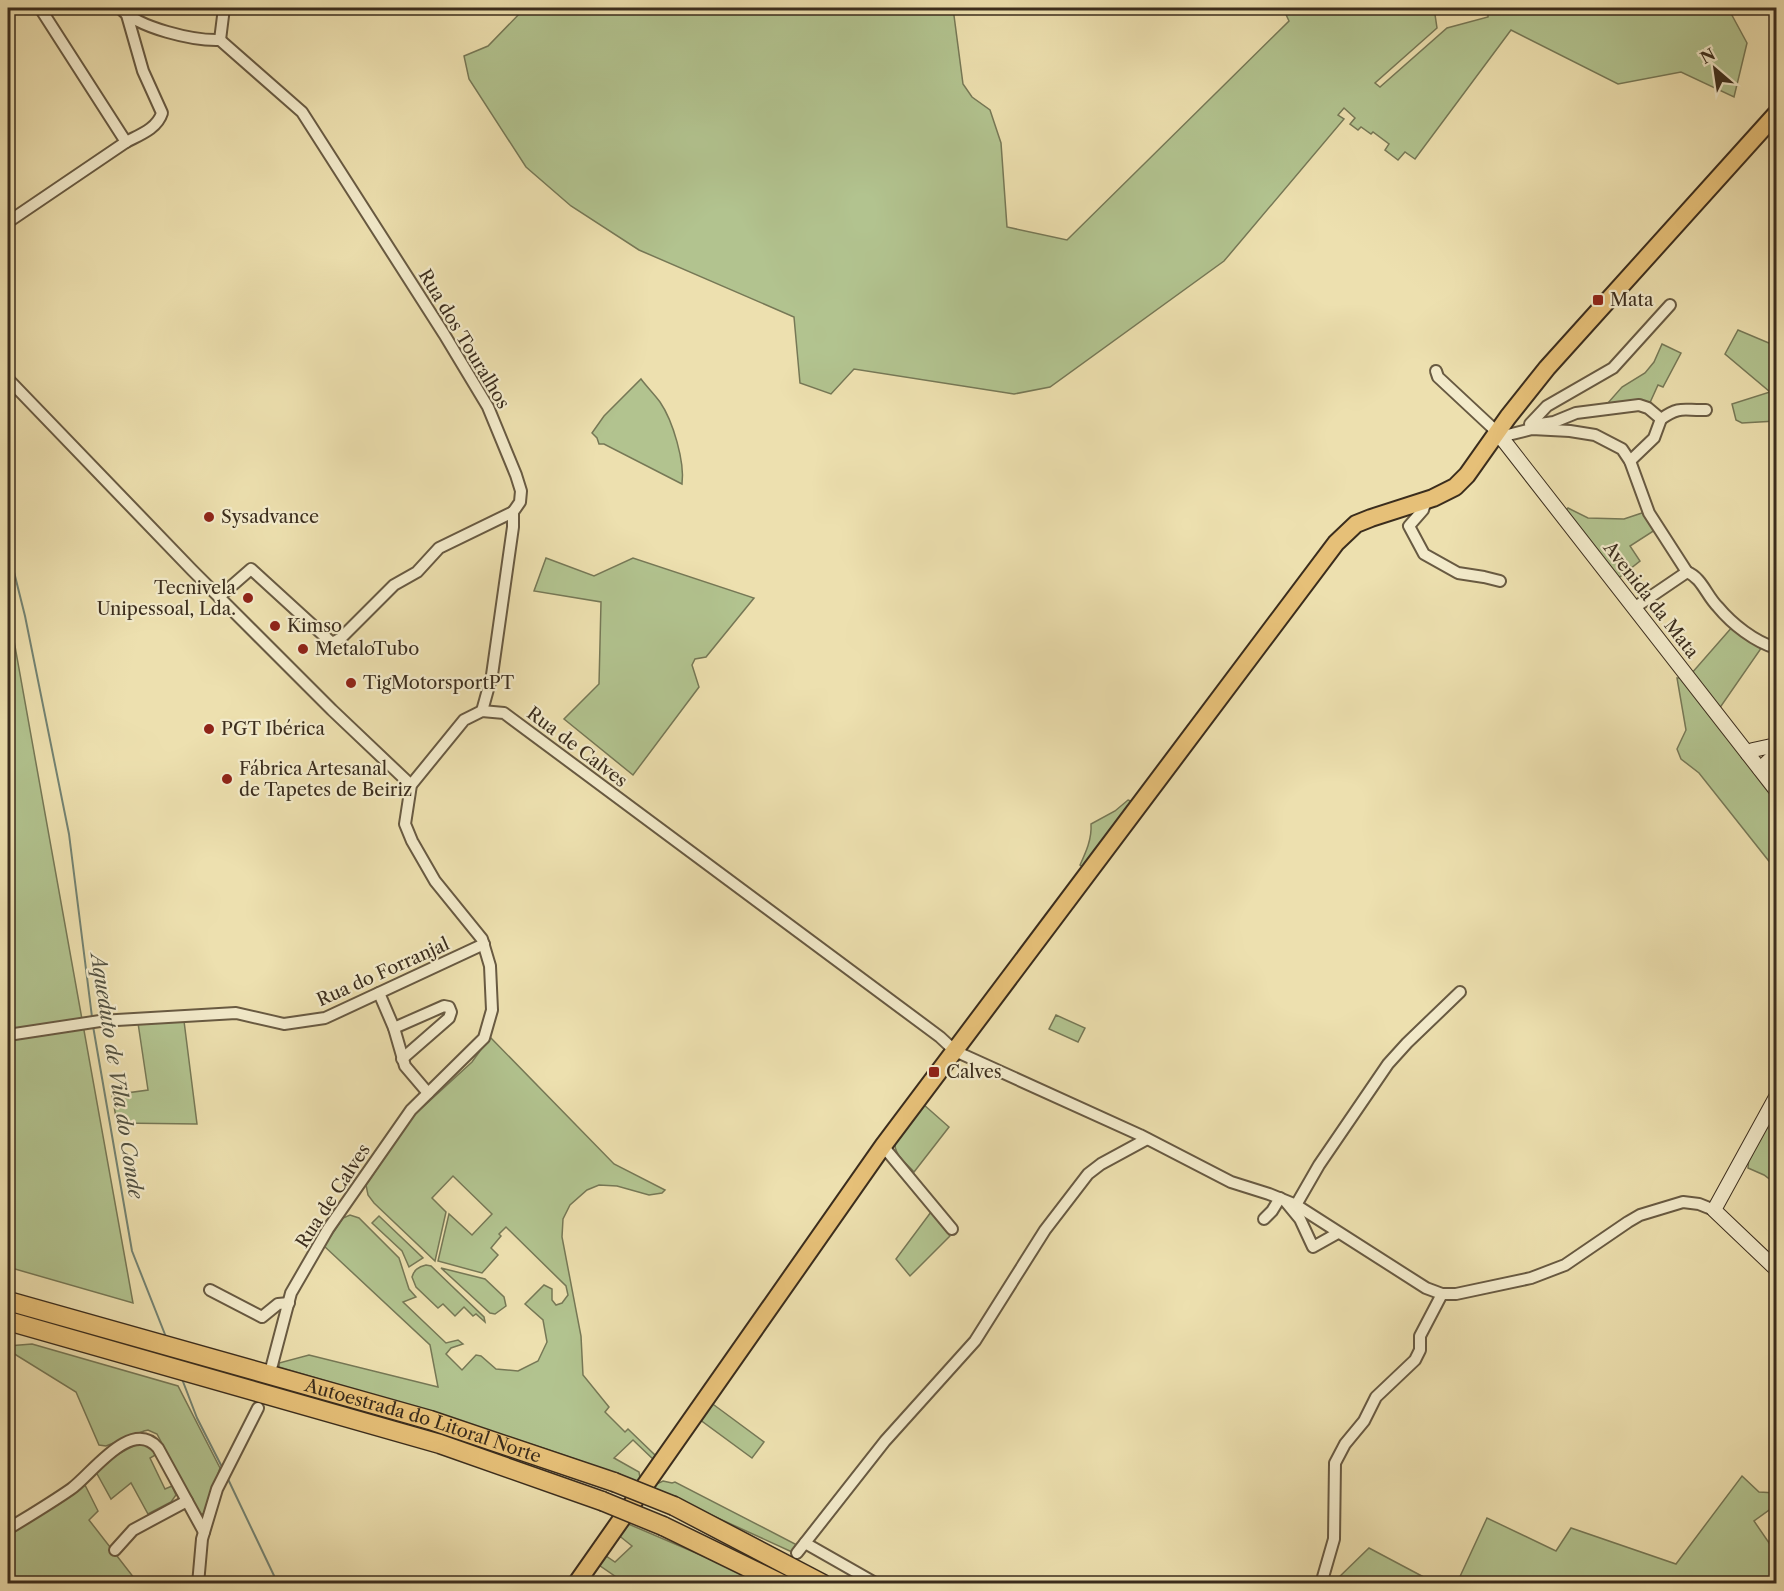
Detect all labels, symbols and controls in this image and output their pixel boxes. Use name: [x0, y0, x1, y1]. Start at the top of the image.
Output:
north arrow: [1685, 39, 1745, 99]
text: N: [1697, 44, 1719, 68]
street label: Rua dos Touralhos: [414, 265, 514, 413]
place label: Mata: [1610, 289, 1654, 311]
marker: Mata: [1591, 293, 1605, 307]
place label: Sysadvance: [221, 506, 319, 528]
marker: Sysadvance: [202, 510, 216, 524]
street label: Avenida da Mata: [1598, 537, 1704, 663]
place label: Tecnivela Unipessoal, Lda.: [97, 577, 237, 620]
marker: Tecnivela Unipessoal, Lda.: [241, 591, 255, 605]
place label: Kimso: [287, 615, 342, 637]
marker: Kimso: [268, 619, 282, 633]
place label: MetaloTubo: [315, 638, 419, 660]
marker: MetaloTubo: [296, 642, 310, 656]
place label: TigMotorsportPT: [363, 672, 515, 694]
marker: TigMotorsportPT: [344, 676, 358, 690]
street label: Rua de Calves: [523, 702, 631, 792]
place label: PGT Ibérica: [221, 718, 325, 740]
marker: PGT Ibérica: [202, 722, 216, 736]
place label: Fábrica Artesanal de Tapetes de Beiriz: [239, 758, 412, 801]
marker: Fábrica Artesanal de Tapetes de Beiriz: [220, 772, 234, 786]
street label: Rua do Forranjal: [313, 933, 453, 1011]
water label: Aqueduto de Vila do Conde: [85, 949, 148, 1202]
place label: Calves: [946, 1061, 1002, 1083]
marker: Calves: [927, 1065, 941, 1079]
street label: Rua de Calves: [291, 1140, 375, 1252]
street label: Autoestrada do Litoral Norte: [301, 1374, 544, 1468]

